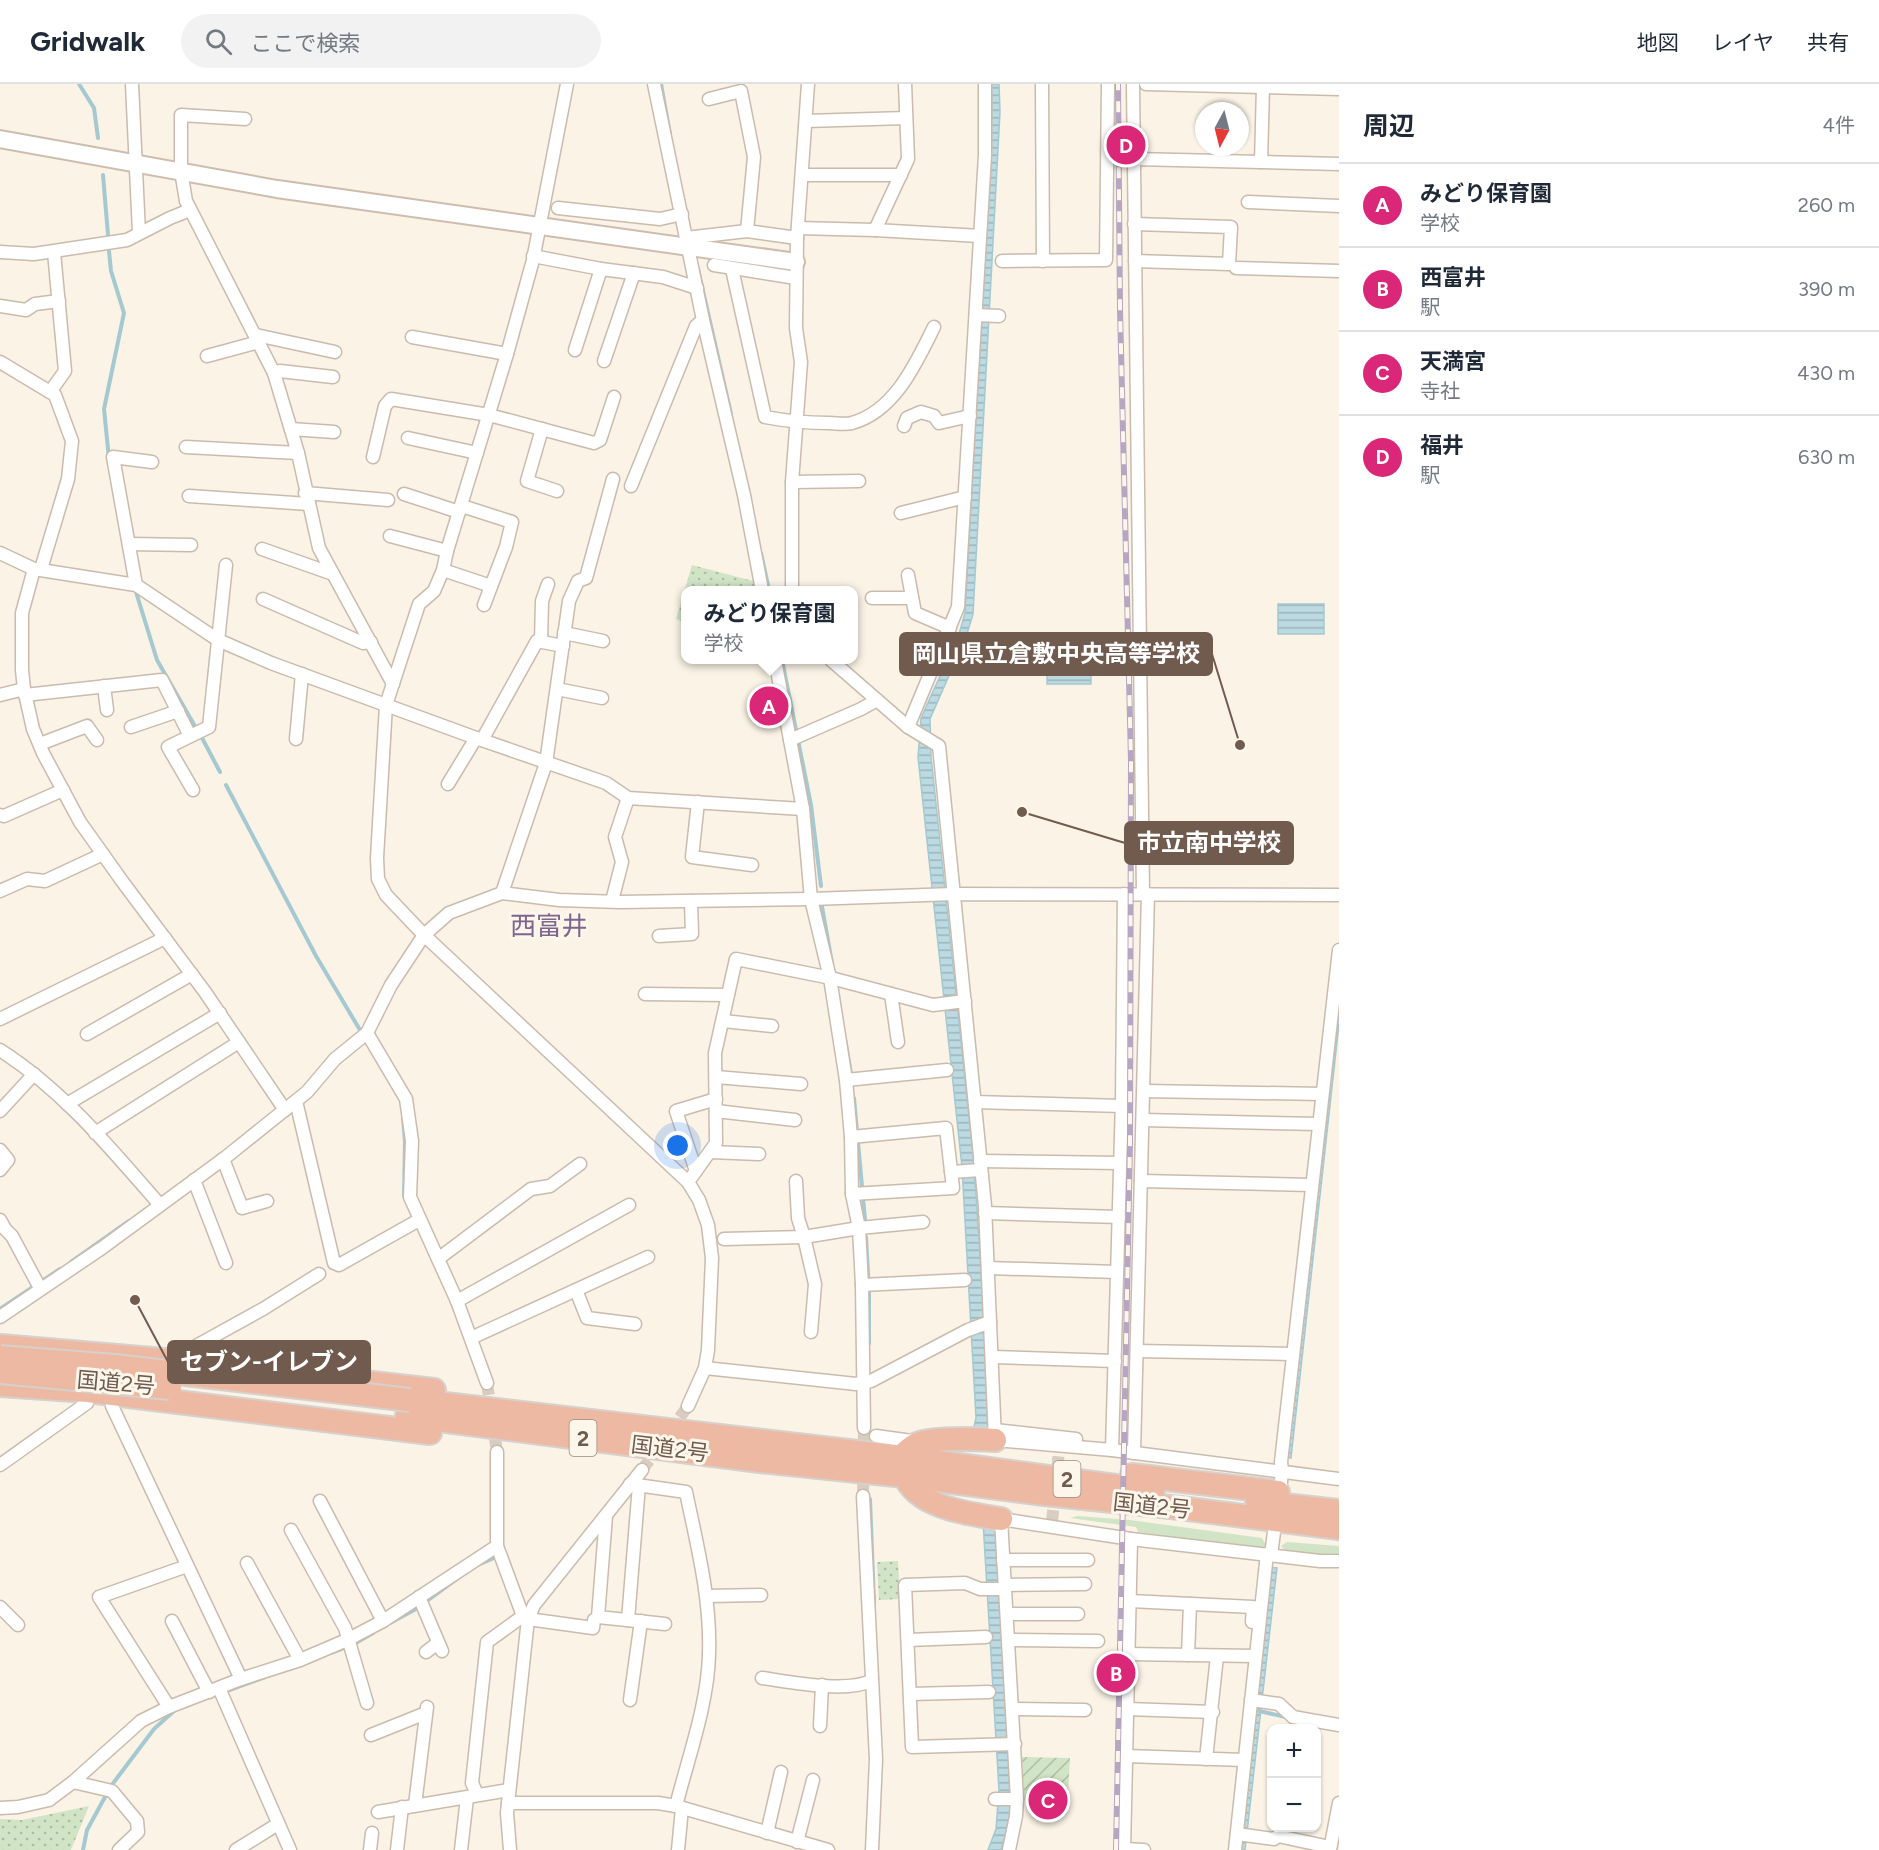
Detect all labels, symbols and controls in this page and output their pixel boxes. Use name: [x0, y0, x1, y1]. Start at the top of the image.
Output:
search box: [181, 14, 601, 68]
text: Gridwalk: [30, 24, 145, 58]
icon: search: [202, 25, 235, 58]
text: ここで検索: [250, 30, 360, 57]
text: 地図: [1637, 30, 1679, 55]
text: レイヤ: [1712, 30, 1774, 55]
text: 共有: [1807, 30, 1849, 55]
north arrow: [1195, 102, 1249, 156]
text: 周辺: [1363, 110, 1415, 142]
text: 4件: [1823, 113, 1855, 137]
pin: D: [1106, 122, 1146, 168]
text: みどり保育園: [1420, 180, 1552, 207]
text: A: [1375, 193, 1390, 217]
text: 260 m: [1798, 193, 1855, 217]
text: 学校: [1420, 211, 1460, 235]
text: 西富井: [1420, 264, 1486, 291]
text: B: [1376, 277, 1389, 301]
text: 390 m: [1798, 277, 1855, 301]
text: 駅: [1420, 295, 1440, 319]
text: 天満宮: [1420, 348, 1486, 375]
text: C: [1375, 361, 1390, 385]
text: 430 m: [1797, 361, 1855, 385]
text: 寺社: [1420, 379, 1460, 403]
text: 福井: [1420, 432, 1464, 459]
text: D: [1376, 445, 1390, 469]
text: 630 m: [1798, 445, 1855, 469]
text: 駅: [1420, 463, 1440, 487]
popup: [681, 586, 858, 664]
text: みどり保育園: [703, 600, 836, 627]
text: 学校: [703, 631, 743, 655]
callout: 岡山県立倉敷中央高等学校: [900, 633, 1212, 675]
text: 岡山県立倉敷中央高等学校: [912, 639, 1200, 668]
pin: A: [750, 684, 788, 728]
callout: 市立南中学校: [1125, 822, 1293, 864]
text: 市立南中学校: [1137, 828, 1281, 857]
district label: 西富井: [510, 910, 588, 942]
your location: [663, 1131, 692, 1160]
callout: セブン-イレブン: [168, 1341, 370, 1383]
text: セブン-イレブン: [180, 1347, 358, 1376]
street label: 国道2号: [76, 1366, 156, 1400]
road number: 2: [570, 1420, 596, 1456]
street label: 国道2号: [629, 1431, 711, 1467]
road number: 2: [1054, 1461, 1080, 1497]
street label: 国道2号: [1112, 1488, 1192, 1524]
pin: B: [1096, 1650, 1136, 1696]
map controls: [1267, 1724, 1321, 1832]
button: +: [1267, 1724, 1321, 1778]
pin: C: [1028, 1778, 1068, 1822]
button: −: [1267, 1778, 1321, 1832]

